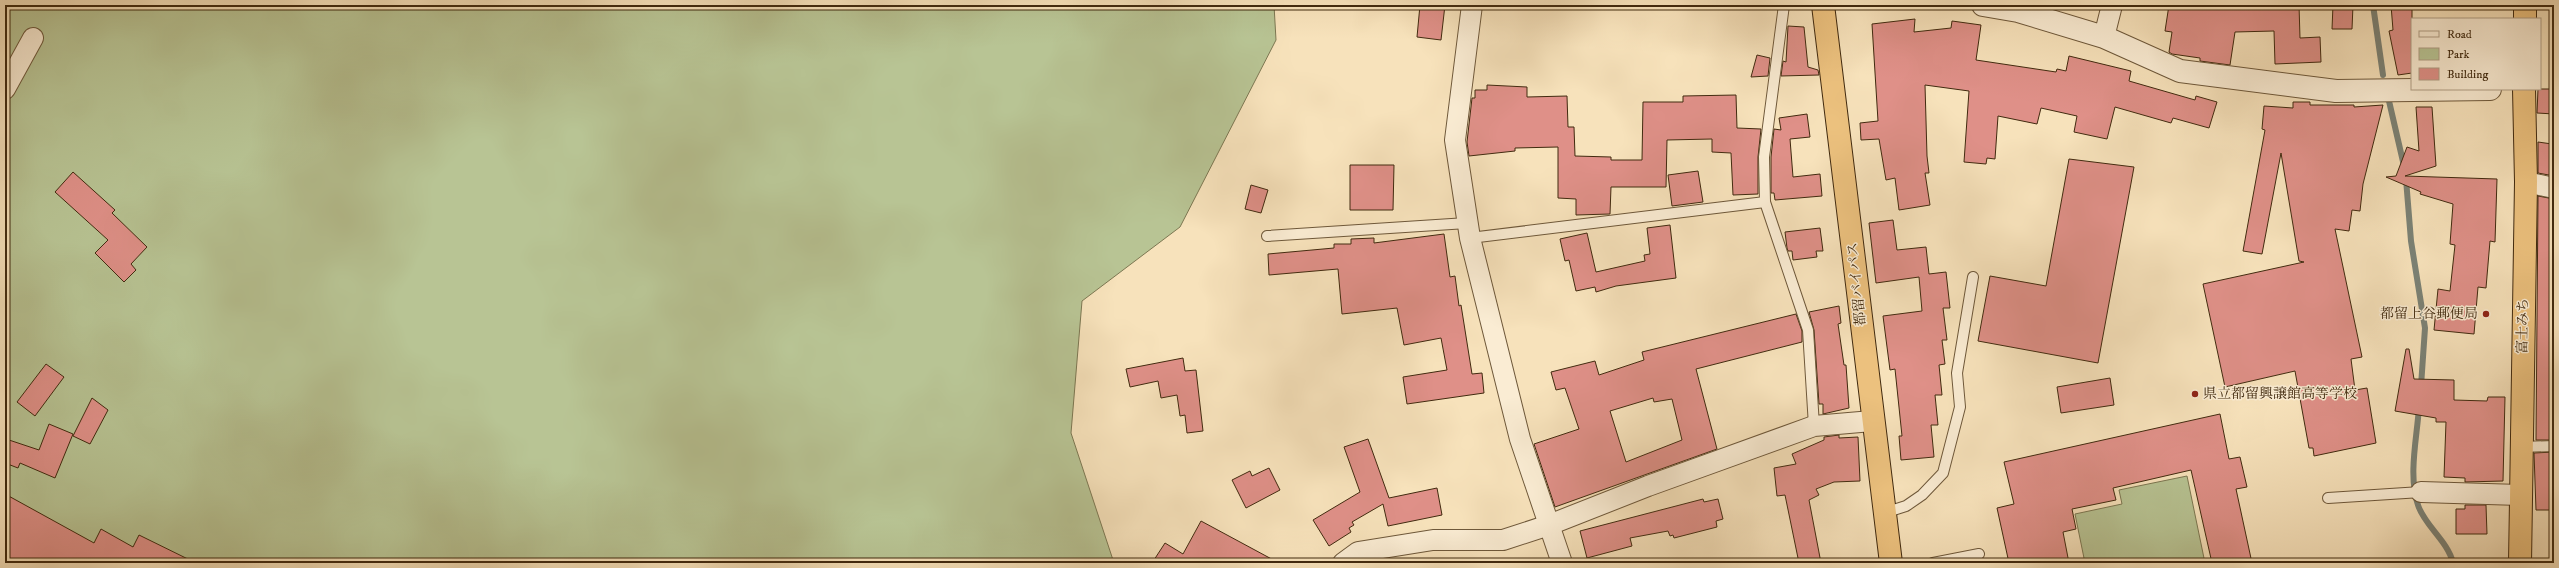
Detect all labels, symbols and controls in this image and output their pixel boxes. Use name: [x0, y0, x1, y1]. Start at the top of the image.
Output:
legend: [2411, 18, 2541, 90]
text: Road: [2447, 27, 2472, 42]
text: Park: [2447, 47, 2469, 62]
text: Building: [2447, 67, 2488, 82]
street label: 都留バイパス: [1844, 241, 1870, 327]
street label: 富士みち: [2514, 298, 2532, 354]
place label: 都留上谷郵便局: [2380, 305, 2478, 323]
marker: 都留上谷郵便局: [2481, 309, 2491, 319]
place label: 県立都留興譲館高等学校: [2203, 385, 2357, 403]
marker: 県立都留興譲館高等学校: [2190, 389, 2200, 399]

